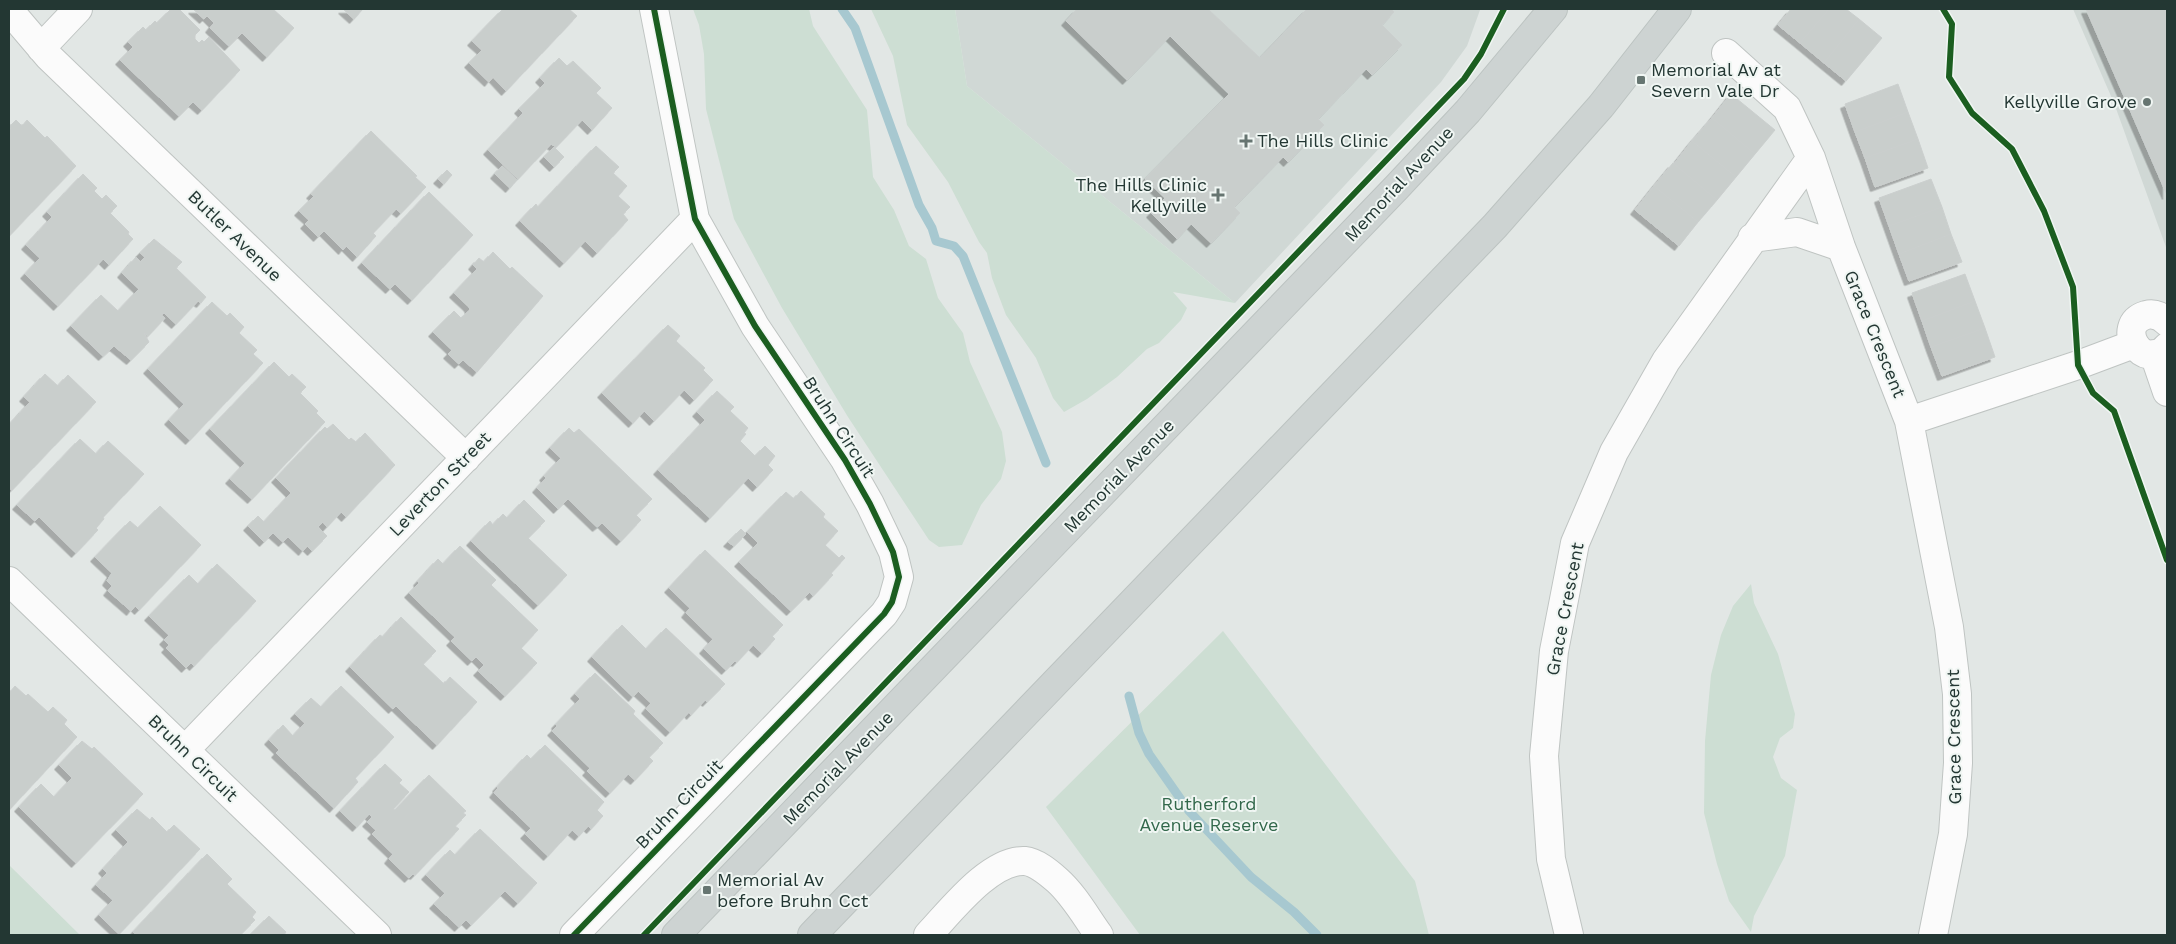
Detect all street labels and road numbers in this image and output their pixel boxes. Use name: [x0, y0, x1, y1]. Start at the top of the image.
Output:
street label: Memorial Avenue: [1340, 122, 1457, 246]
street label: Butler Avenue: [184, 186, 287, 286]
street label: Grace Crescent: [1840, 267, 1911, 401]
street label: Bruhn Circuit: [799, 372, 880, 482]
street label: Memorial Avenue: [1059, 414, 1178, 537]
street label: Leverton Street: [385, 427, 495, 540]
street label: Grace Crescent: [1541, 540, 1588, 677]
street label: Grace Crescent: [1942, 669, 1965, 805]
street label: Memorial Avenue: [778, 706, 897, 829]
street label: Bruhn Circuit: [144, 710, 243, 806]
street label: Bruhn Circuit: [631, 754, 727, 853]

